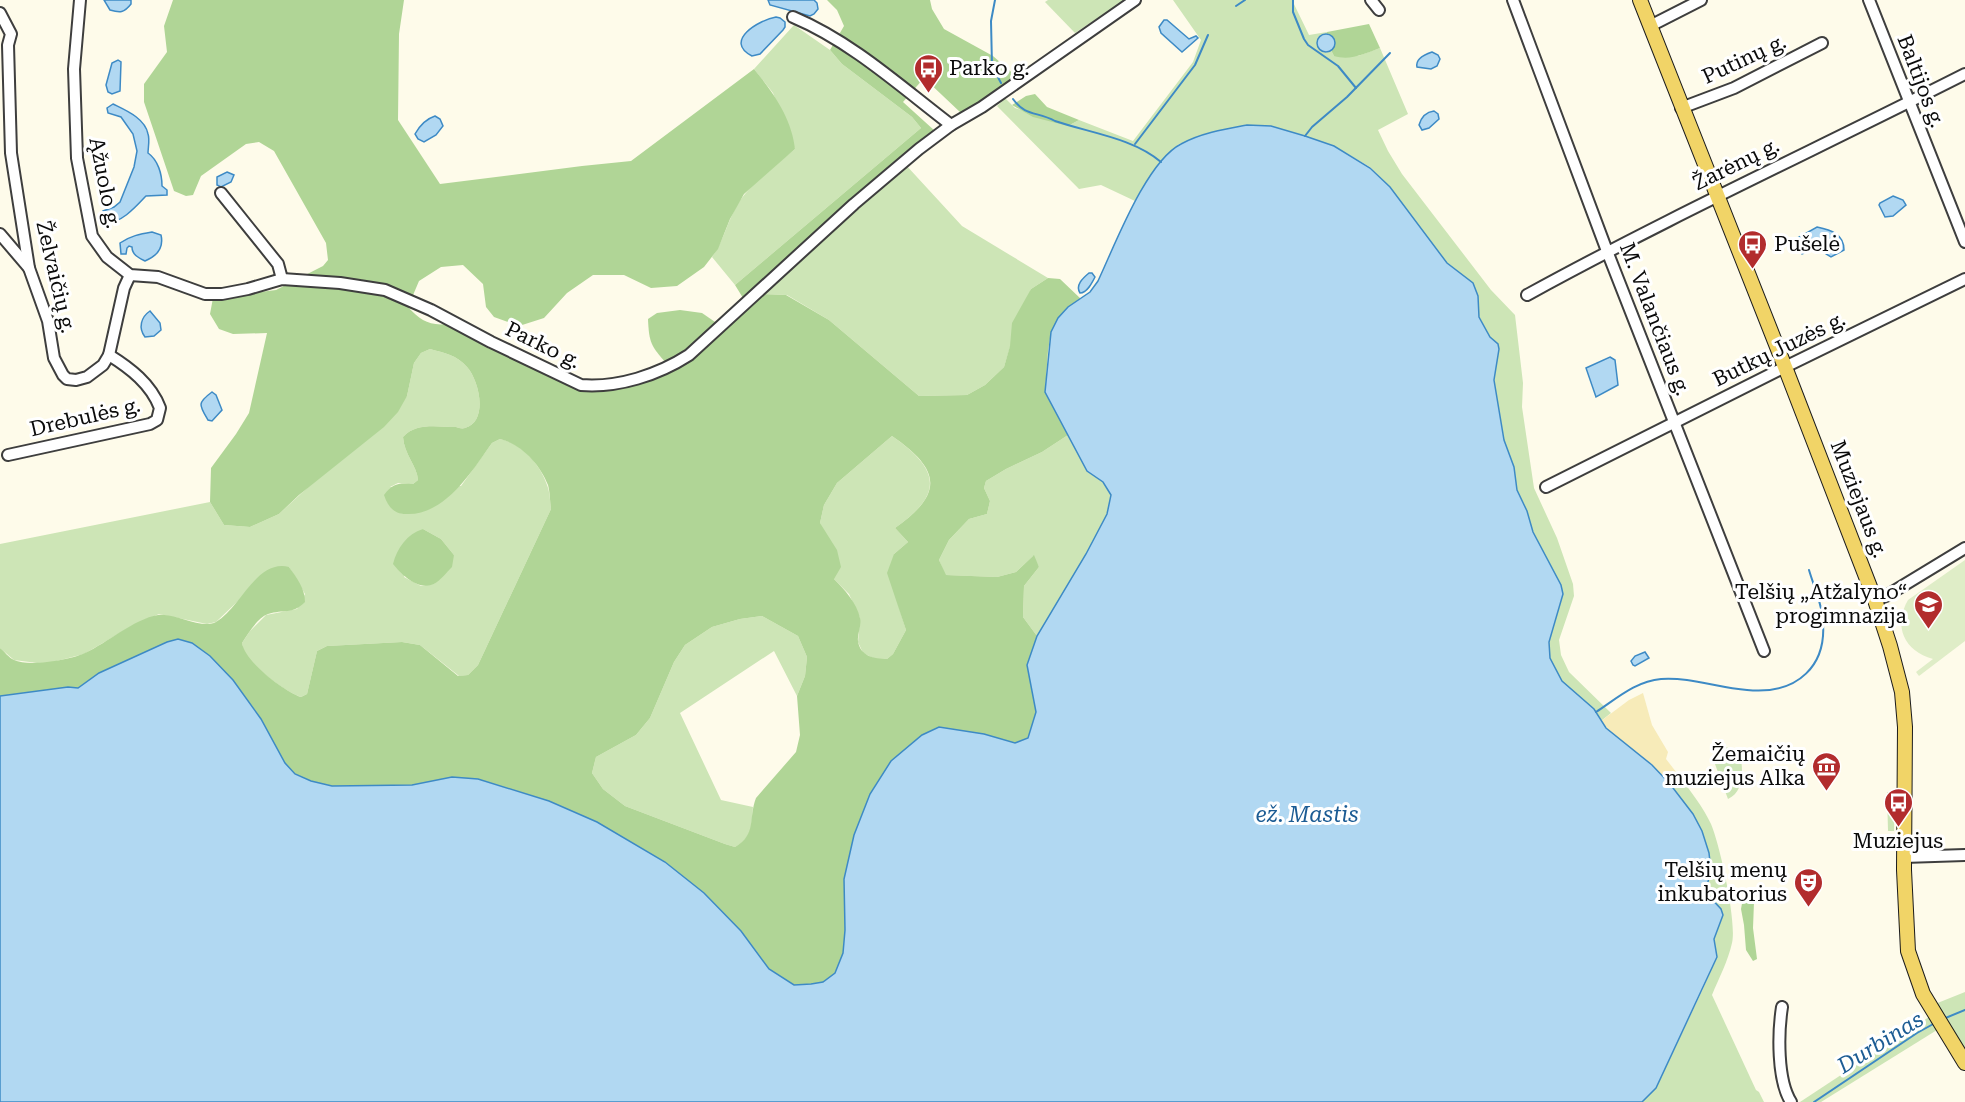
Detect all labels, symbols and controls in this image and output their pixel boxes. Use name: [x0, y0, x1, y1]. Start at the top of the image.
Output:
street label: Putinų g.: [1698, 29, 1790, 89]
street label: Baltijos g.: [1892, 31, 1950, 131]
bus stop icon: Parko g.: [912, 52, 944, 94]
place label: Parko g.: [949, 56, 1030, 80]
street label: Žarėnų g.: [1689, 133, 1783, 195]
street label: Ąžuolo g.: [84, 135, 126, 231]
street label: Želvaičių g.: [31, 219, 81, 335]
bus stop icon: Pušelė: [1737, 228, 1769, 270]
place label: Pušelė: [1774, 232, 1840, 256]
street label: M. Valančiaus g.: [1615, 239, 1695, 399]
street label: Butkų Juzės g.: [1709, 307, 1849, 391]
street label: Parko g.: [502, 317, 584, 373]
street label: Drebulės g.: [27, 393, 143, 441]
street label: Muziejaus g.: [1826, 437, 1892, 561]
place label: Telšių „Atžalyno“ progimnazija: [1735, 580, 1908, 628]
school or university icon: Telšių „Atžalyno“ progimnazija: [1912, 588, 1944, 630]
place label: Žemaičių muziejus Alka: [1665, 742, 1806, 790]
museum icon: Žemaičių muziejus Alka: [1810, 750, 1842, 792]
bus stop icon: Muziejus: [1882, 786, 1914, 828]
water label: ež. Mastis: [1256, 802, 1358, 827]
place label: Muziejus: [1853, 829, 1943, 853]
place label: Telšių menų inkubatorius: [1657, 858, 1787, 906]
theatre icon: Telšių menų inkubatorius: [1792, 866, 1824, 908]
water label: Durbinas: [1832, 1006, 1928, 1079]

